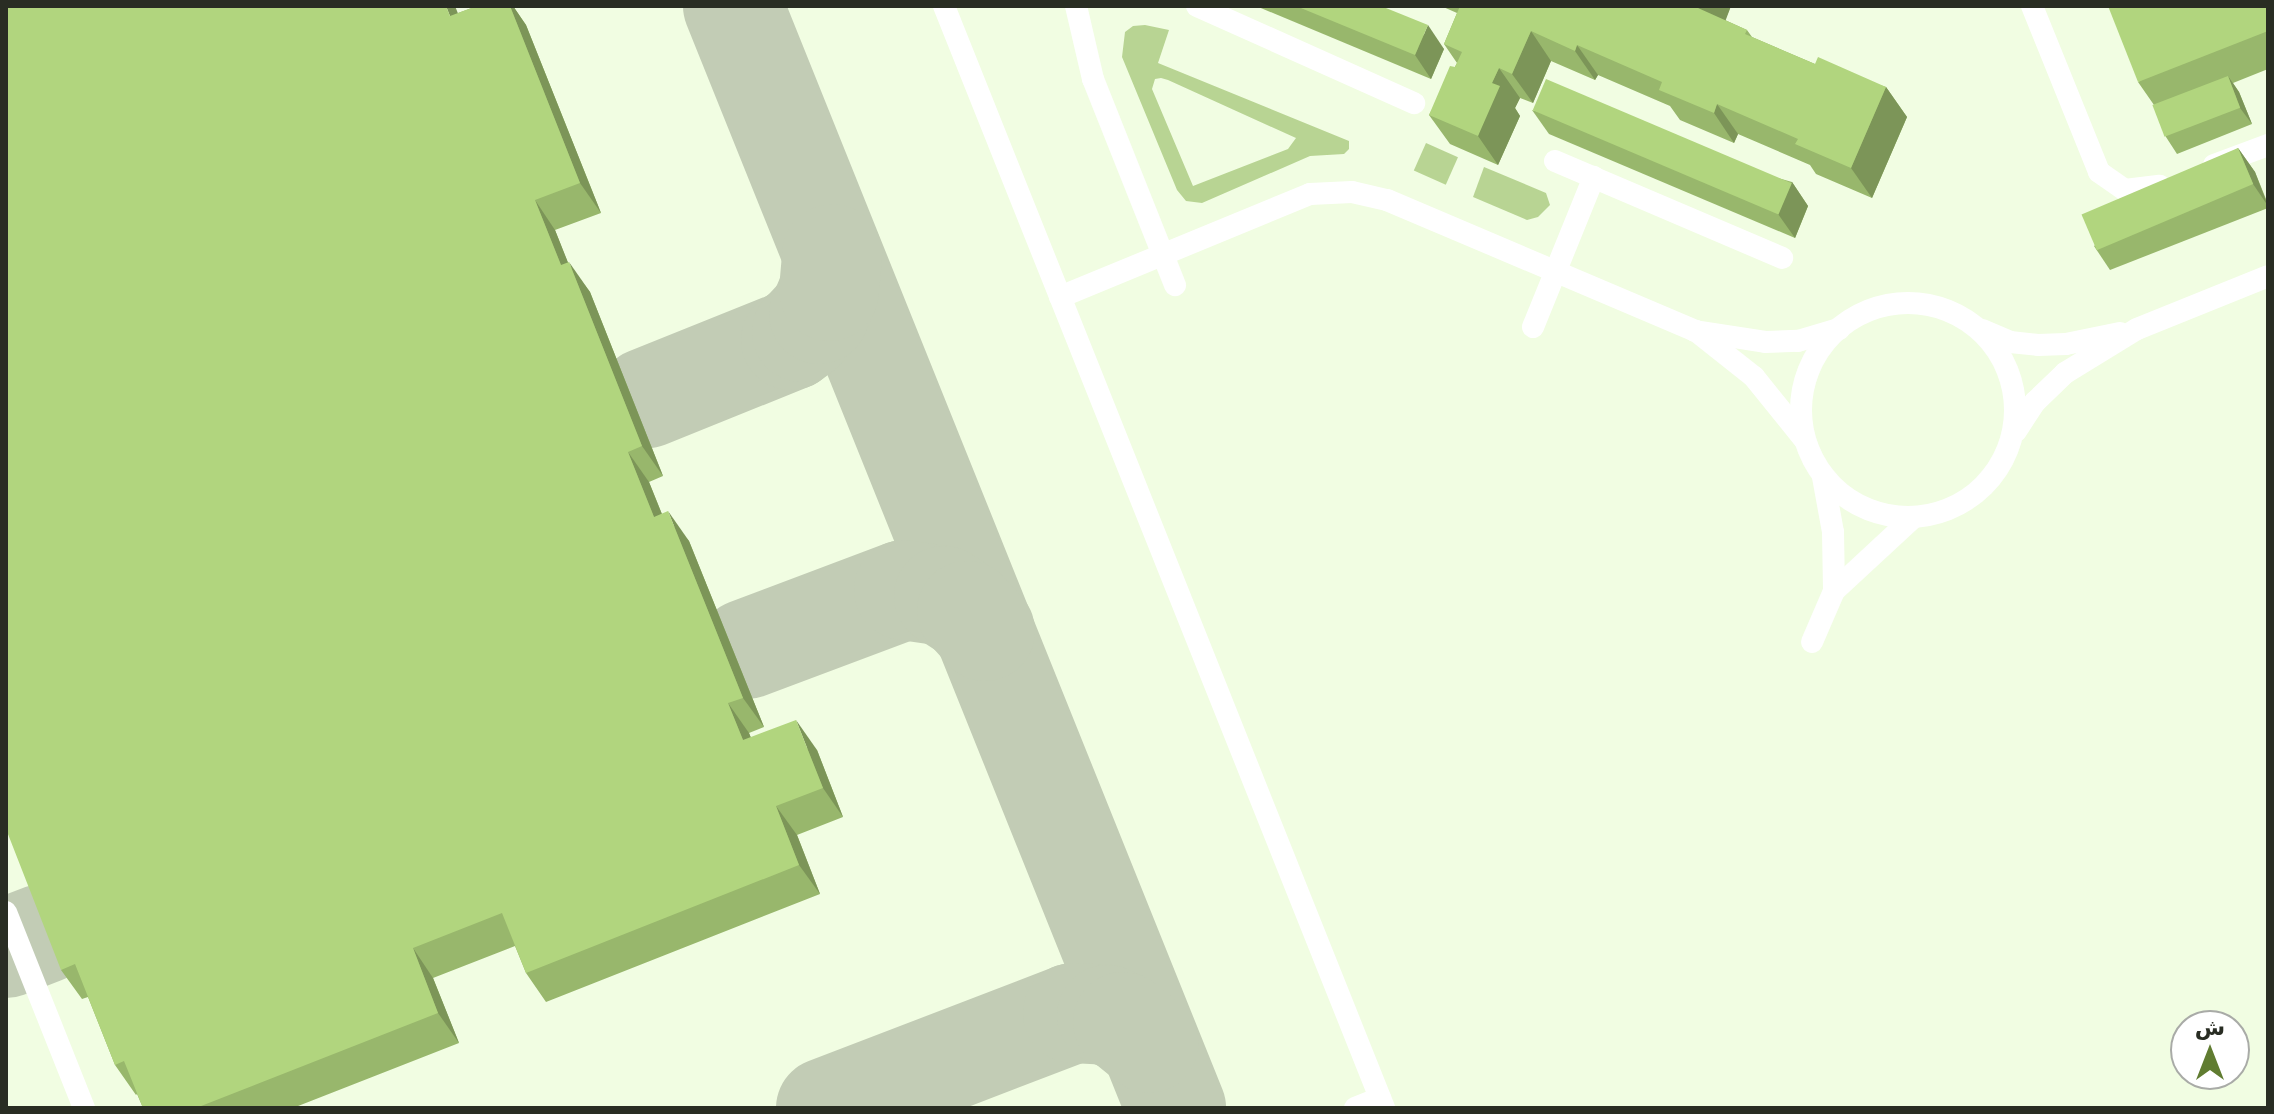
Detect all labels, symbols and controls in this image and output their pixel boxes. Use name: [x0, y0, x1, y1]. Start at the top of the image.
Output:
north arrow: [2170, 1010, 2250, 1090]
text: ش: [2195, 1015, 2225, 1040]

